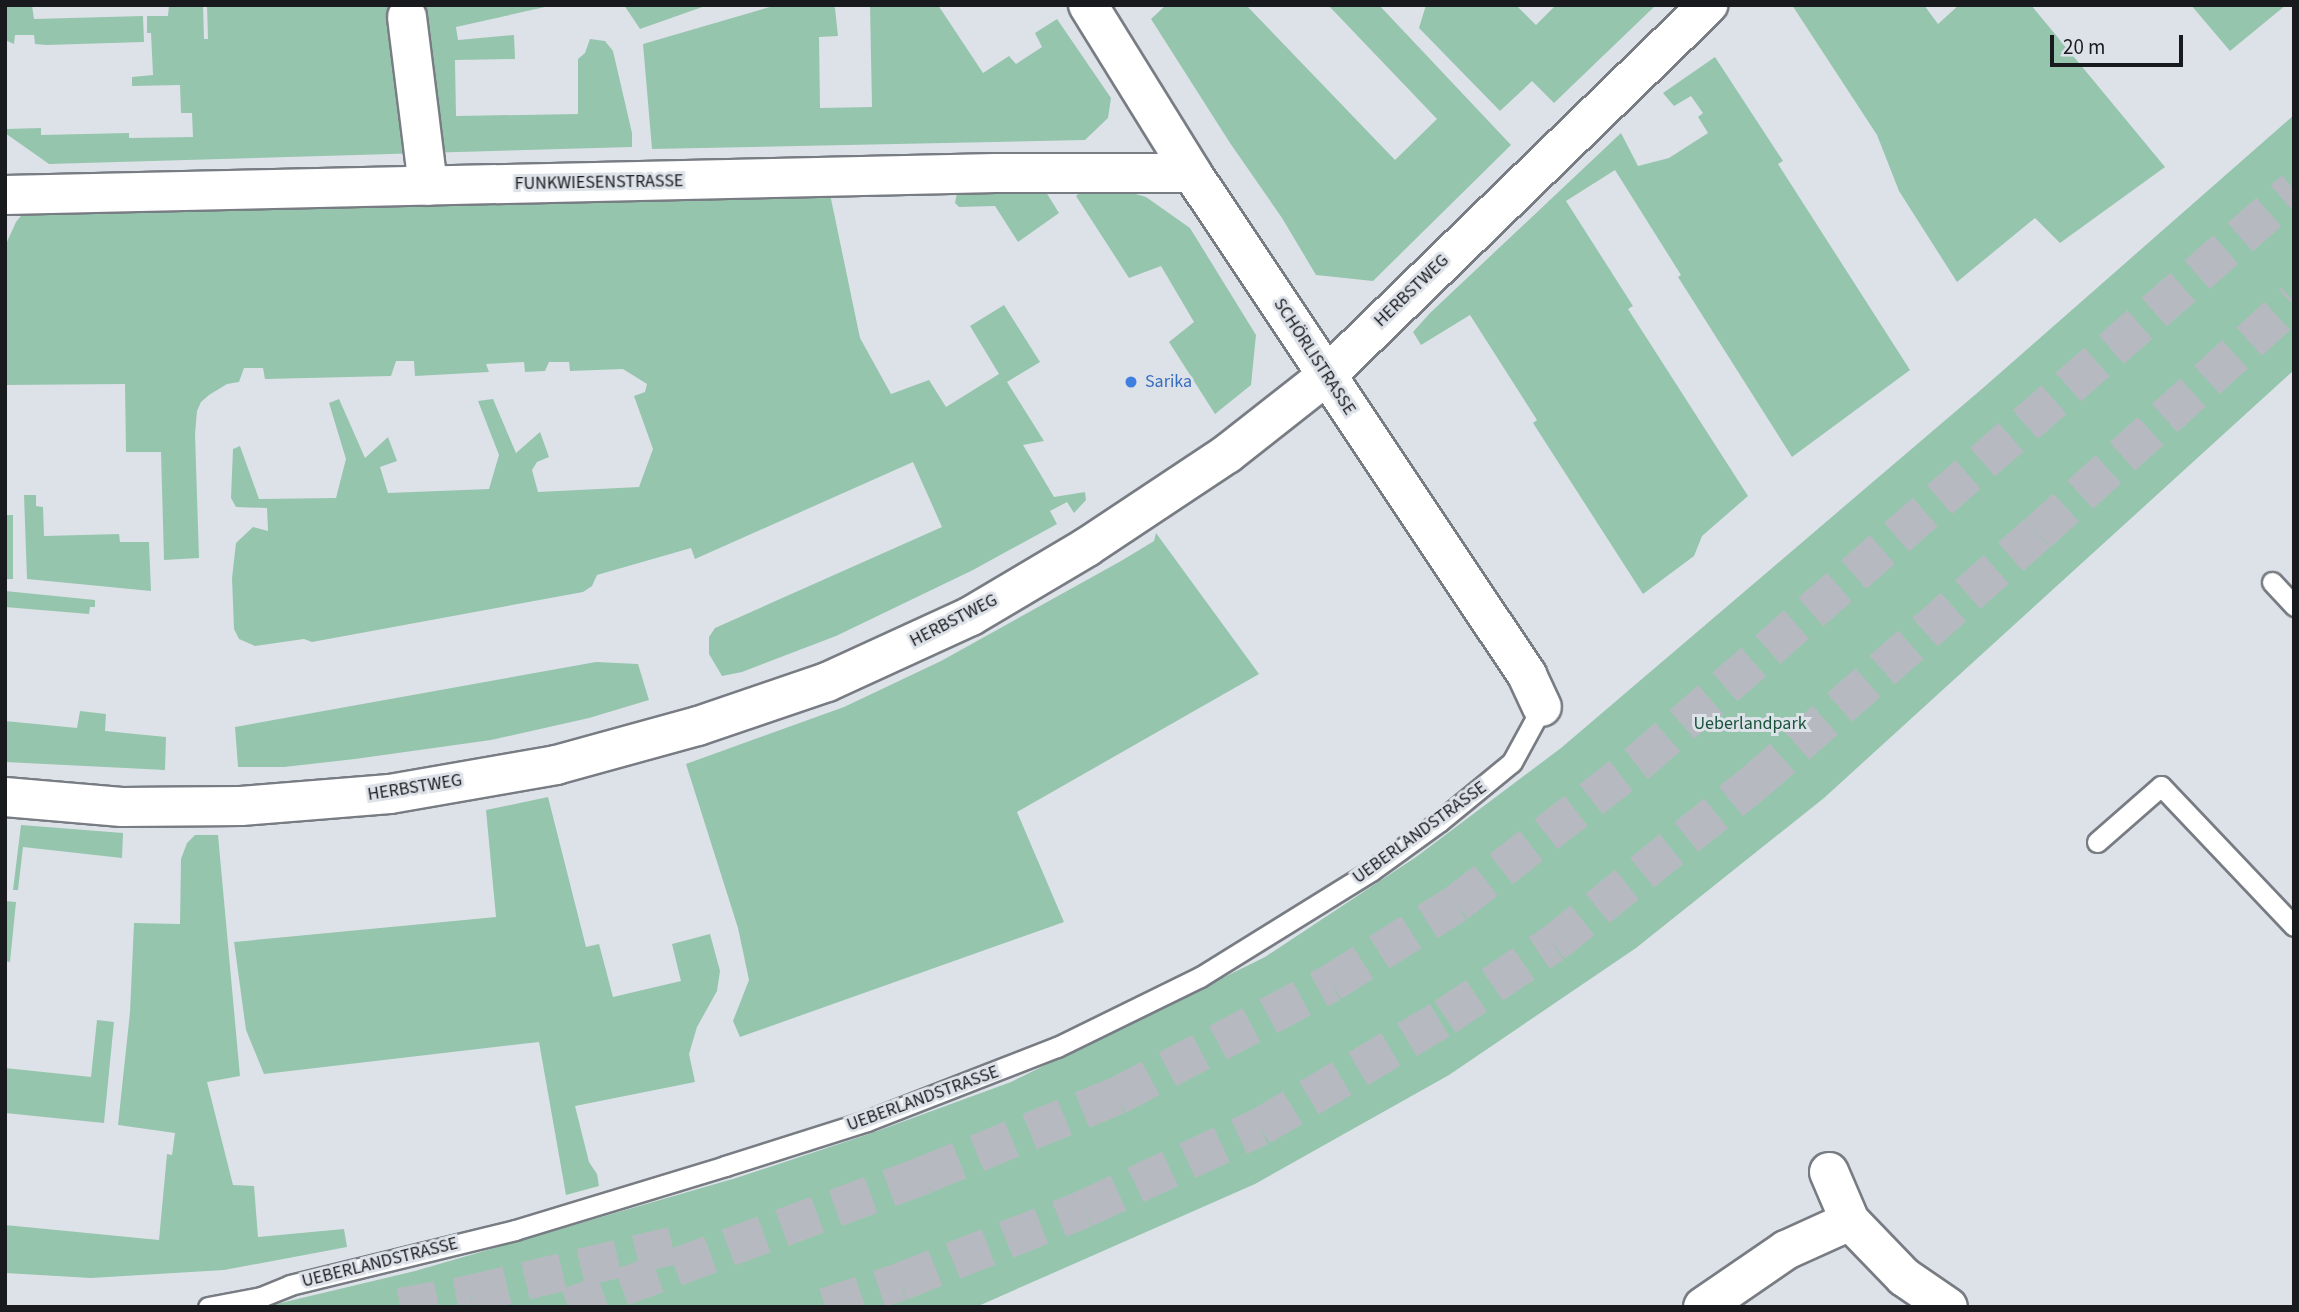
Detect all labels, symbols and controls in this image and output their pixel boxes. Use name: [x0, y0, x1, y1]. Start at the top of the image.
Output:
scale bar: [2054, 21, 2187, 65]
text: 20 m: [2063, 32, 2105, 62]
street label: FUNKWIESENSTRASSE: [514, 171, 684, 195]
street label: HERBSTWEG: [1370, 250, 1454, 332]
street label: SCHÖRLISTRASSE: [1268, 295, 1360, 419]
place label: Sarika: [1145, 371, 1192, 393]
marker: Sarika: [1123, 374, 1139, 390]
street label: HERBSTWEG: [907, 590, 1001, 652]
park label: Ueberlandpark: [1693, 713, 1807, 735]
street label: HERBSTWEG: [366, 770, 464, 806]
street label: UEBERLANDSTRASSE: [1349, 777, 1491, 889]
street label: UEBERLANDSTRASSE: [844, 1061, 1002, 1137]
street label: UEBERLANDSTRASSE: [300, 1233, 460, 1293]

